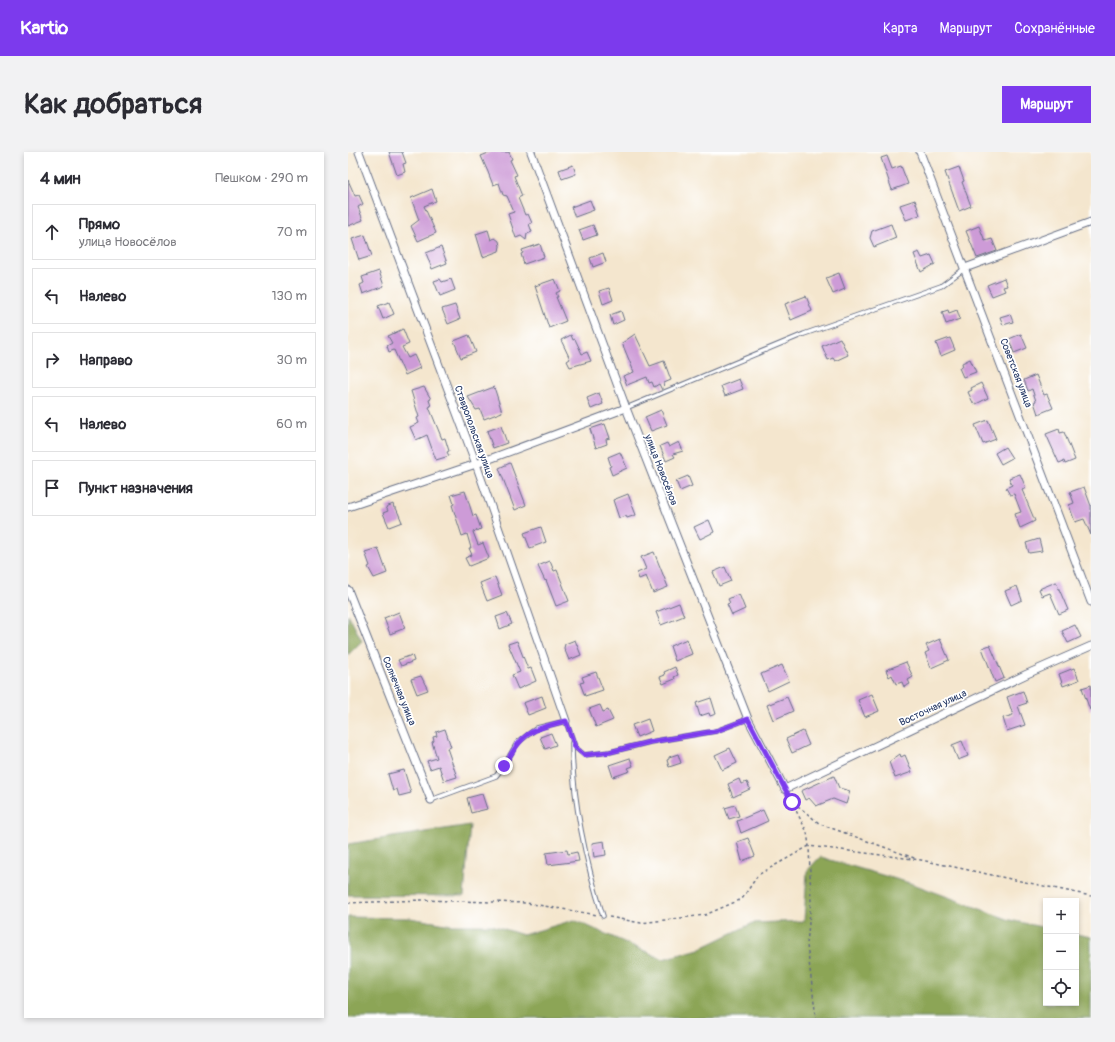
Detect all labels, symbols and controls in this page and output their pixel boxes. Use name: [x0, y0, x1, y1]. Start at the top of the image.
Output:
text: Kartio: [20, 16, 68, 40]
text: Карта: [883, 20, 918, 37]
text: Маршрут: [940, 20, 992, 37]
text: Сохранённые: [1014, 20, 1095, 37]
button: Маршрут: [1002, 86, 1091, 123]
text: Как добраться: [24, 87, 202, 122]
text: 4 мин: [40, 168, 81, 189]
text: Пешком · 290 m: [215, 170, 308, 186]
text: Прямо: [79, 215, 120, 234]
icon: ahead: [41, 221, 63, 243]
text: 70 m: [277, 224, 307, 240]
text: улица Новосёлов: [79, 234, 177, 250]
icon: left: [41, 285, 63, 307]
text: Налево: [79, 287, 126, 306]
text: 130 m: [271, 288, 307, 304]
street label: Советская улица: [997, 337, 1035, 410]
icon: right: [41, 349, 63, 371]
text: Направо: [79, 351, 133, 370]
text: 30 m: [277, 352, 307, 368]
street label: Ставропольская улица: [452, 384, 496, 480]
icon: left: [41, 413, 63, 435]
text: Налево: [79, 415, 126, 434]
text: 60 m: [276, 416, 307, 432]
street label: улица Новосёлов: [642, 432, 680, 507]
icon: arrive: [41, 477, 63, 499]
text: Пункт назначения: [79, 479, 193, 498]
street label: Солнечная улица: [380, 655, 418, 727]
street label: Восточная улица: [897, 687, 969, 729]
route end: [495, 757, 513, 775]
route start: [783, 793, 801, 811]
map controls: [1043, 898, 1079, 1006]
button: +: [1043, 898, 1079, 934]
button: −: [1043, 934, 1079, 970]
button: locate: [1043, 970, 1079, 1006]

